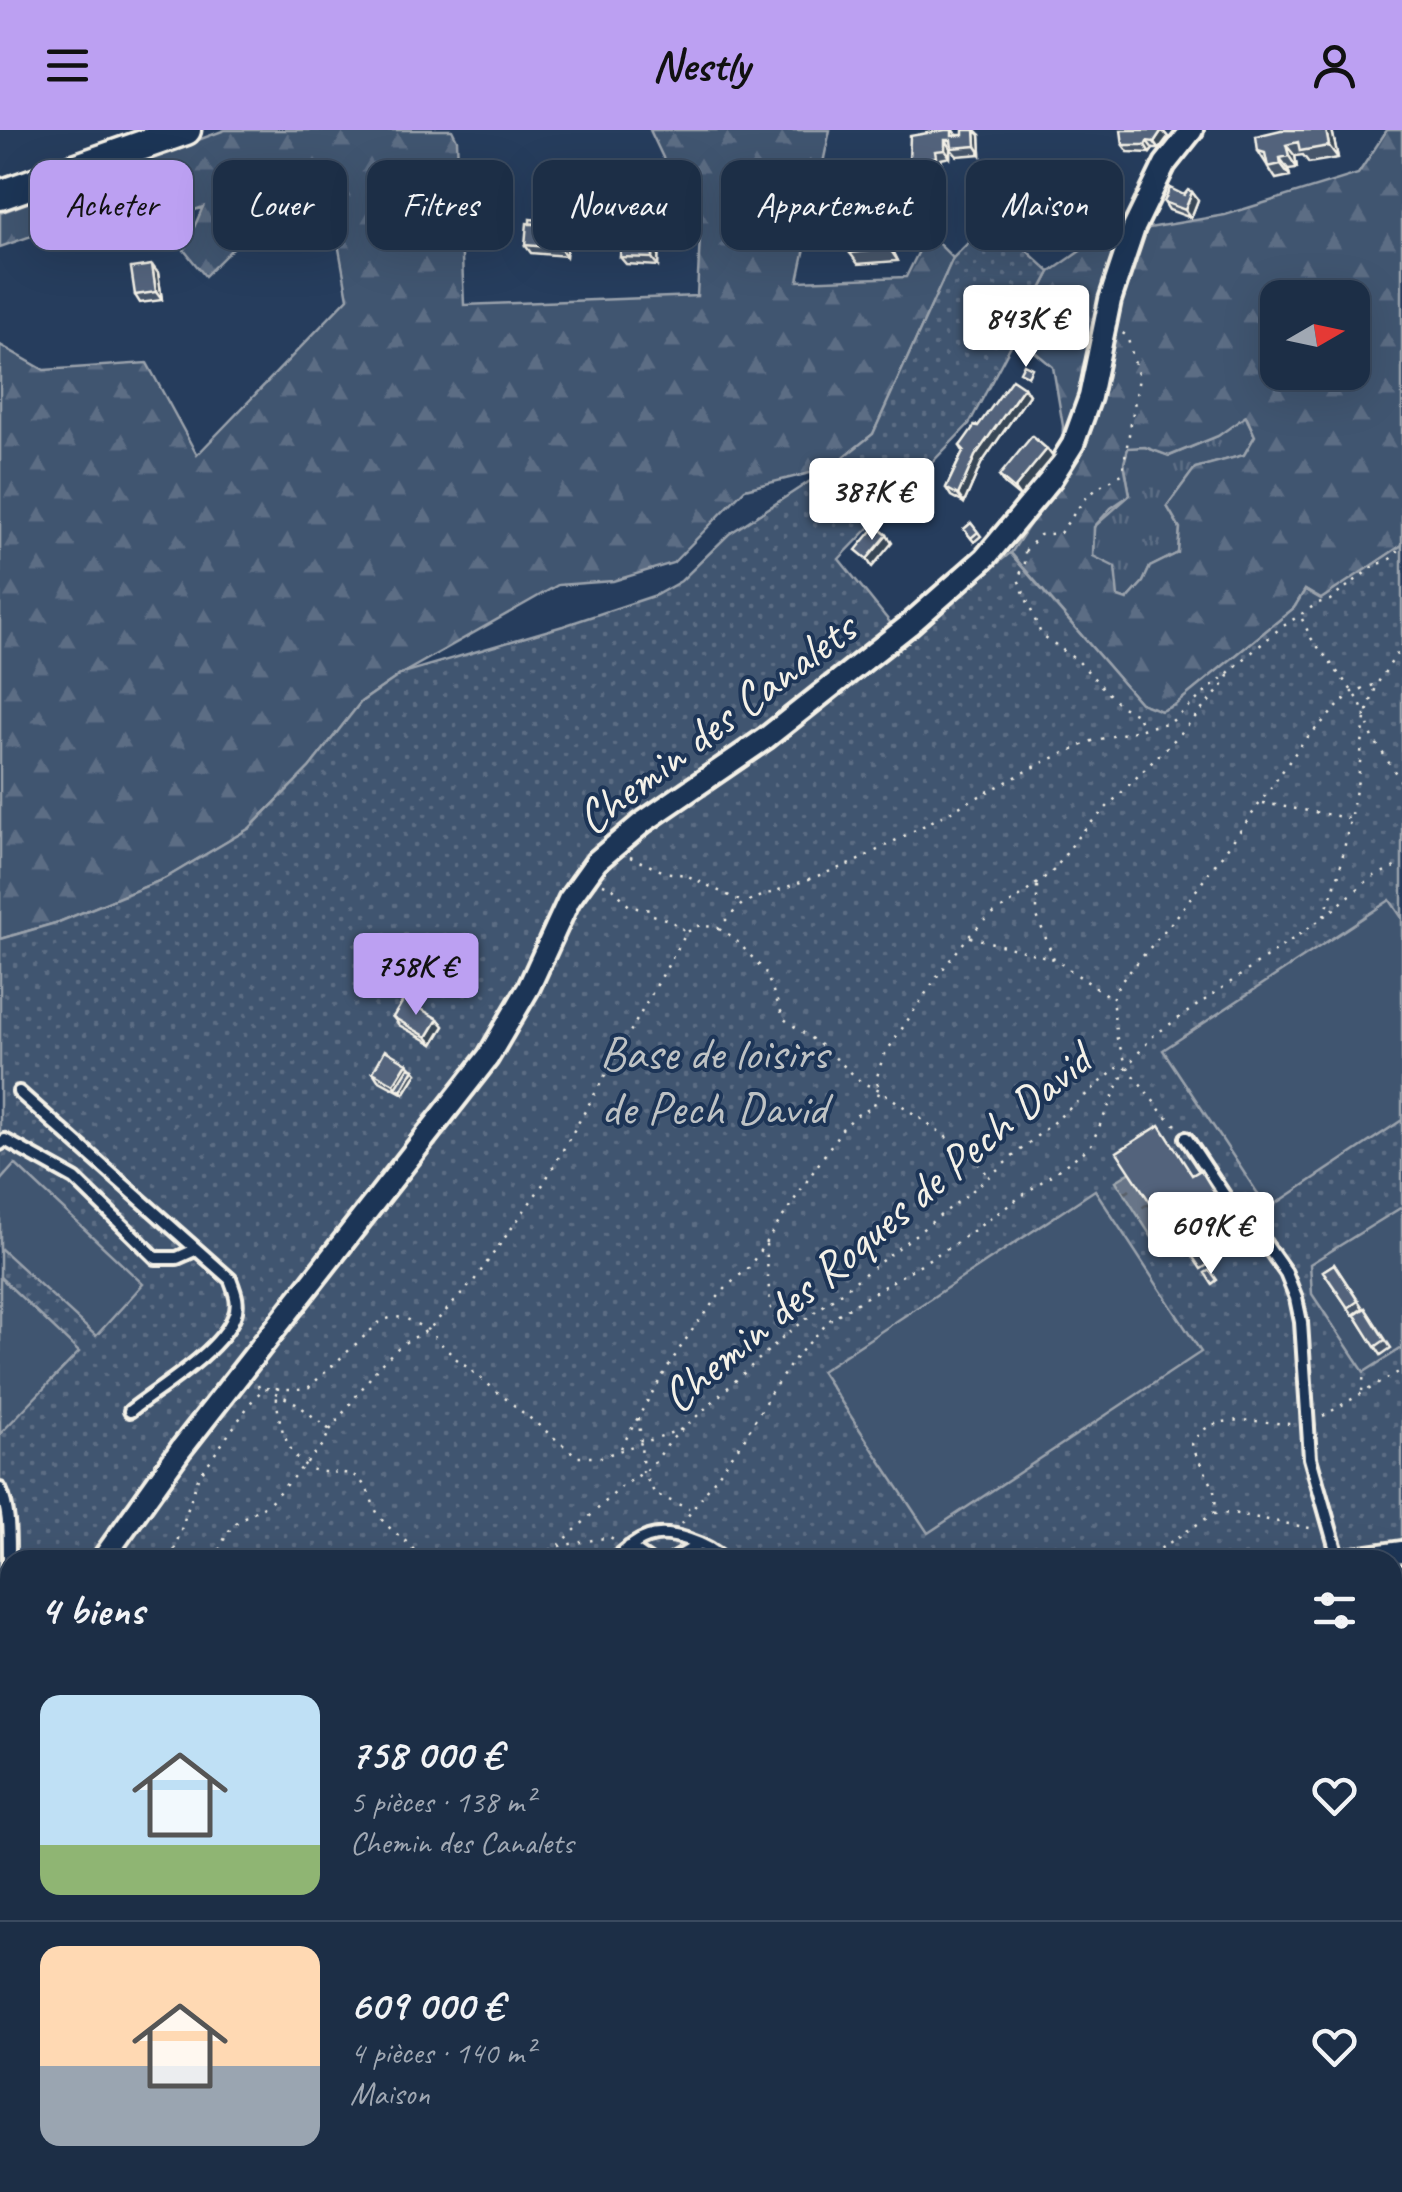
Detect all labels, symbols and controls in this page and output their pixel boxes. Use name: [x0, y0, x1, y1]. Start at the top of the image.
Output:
text: Nestly: [652, 37, 750, 94]
icon: menu: [40, 38, 95, 93]
icon: person: [1307, 38, 1362, 93]
chip: Acheter: [30, 160, 193, 250]
chip: Louer: [213, 160, 347, 250]
chip: Filtres: [367, 160, 513, 250]
chip: Nouveau: [533, 160, 701, 250]
chip: Appartement: [721, 160, 946, 250]
chip: Maison: [966, 160, 1123, 250]
north arrow: [1260, 280, 1370, 390]
map controls: [1260, 280, 1370, 390]
pin: 843K €: [945, 285, 1107, 370]
text: 843K €: [985, 297, 1067, 338]
pin: 387K €: [791, 458, 953, 543]
text: 387K €: [831, 470, 913, 511]
street label: Chemin des Canalets: [564, 596, 871, 848]
pin: 758K €: [335, 933, 497, 1018]
text: 758K €: [376, 945, 456, 986]
park label: Base de loisirs de Pech David: [600, 1023, 834, 1138]
street label: Chemin des Roques de Pech David: [649, 1027, 1108, 1426]
pin: 609K €: [1130, 1192, 1292, 1277]
text: 609K €: [1170, 1204, 1252, 1245]
icon: filters: [1307, 1583, 1362, 1638]
text: 4 biens: [40, 1584, 144, 1637]
text: 758 000 €: [350, 1728, 502, 1781]
icon: home: [120, 1735, 240, 1855]
icon: heart: [1307, 1768, 1362, 1823]
text: 5 pièces · 138 m²: [350, 1781, 534, 1822]
text: Chemin des Canalets: [350, 1822, 573, 1863]
text: 609 000 €: [350, 1979, 503, 2032]
icon: home: [120, 1986, 240, 2106]
icon: heart: [1307, 2019, 1362, 2074]
text: 4 pièces · 140 m²: [350, 2032, 534, 2073]
text: Maison: [350, 2073, 430, 2114]

